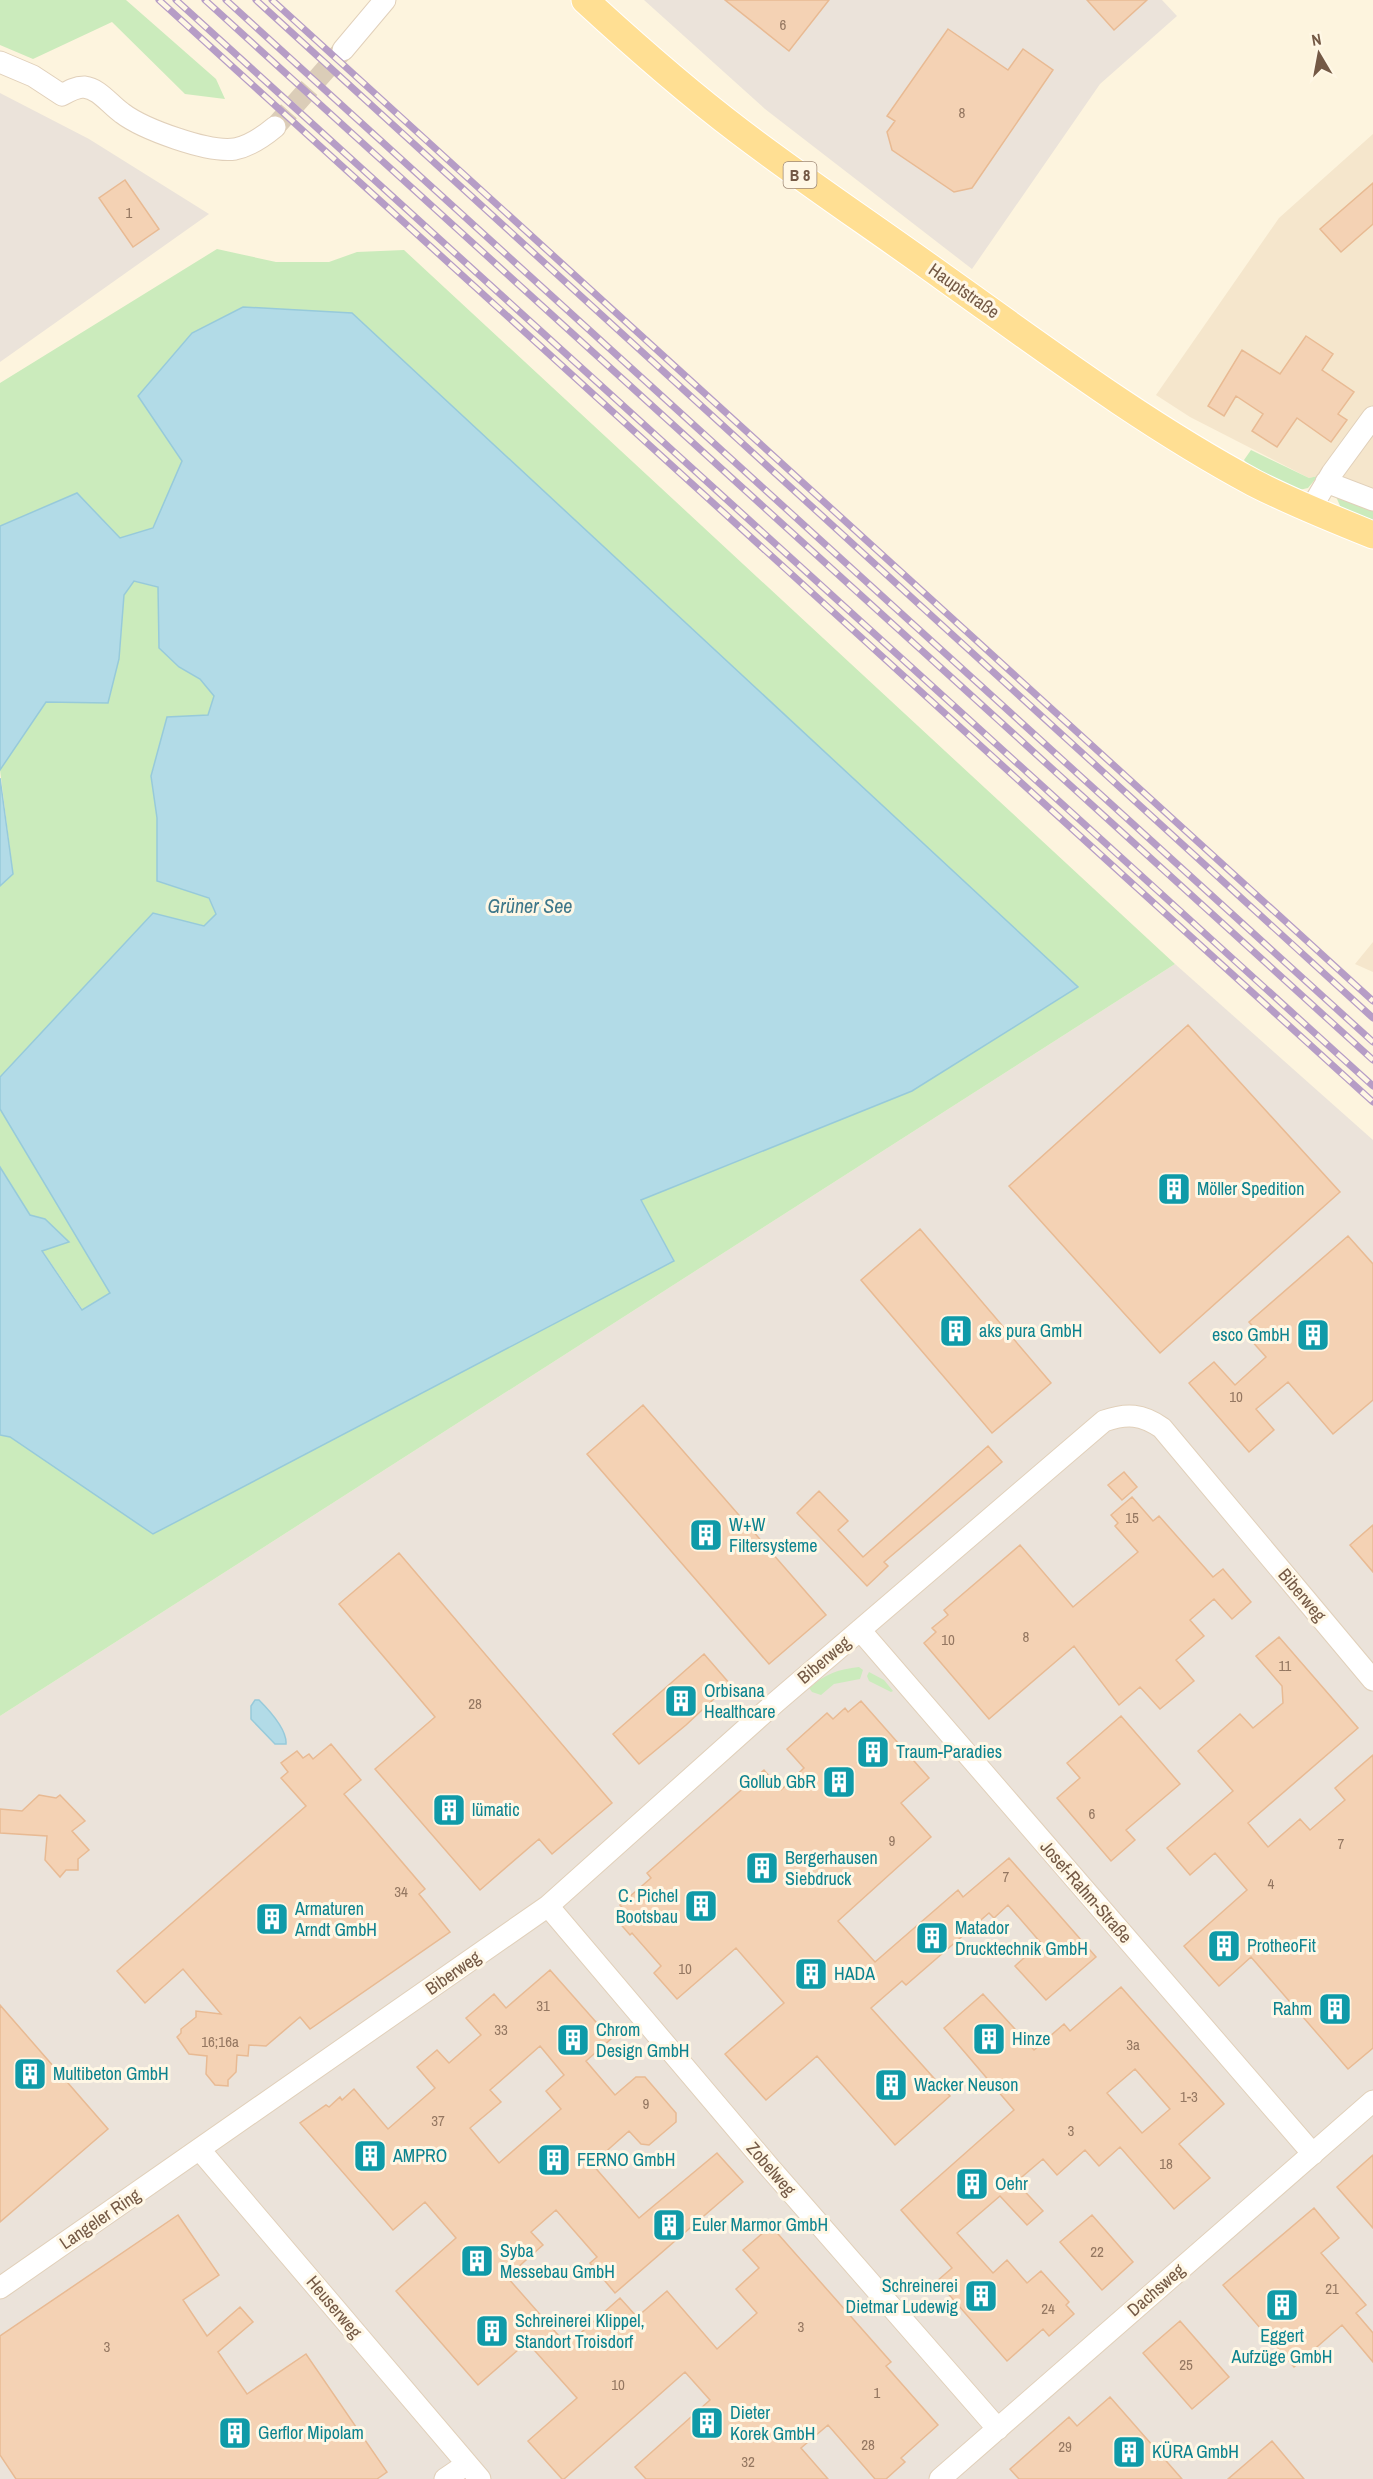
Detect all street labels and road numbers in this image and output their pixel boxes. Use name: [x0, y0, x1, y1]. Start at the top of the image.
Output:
road number: B 8: [784, 162, 816, 188]
street label: Hauptstraße: [924, 257, 1005, 324]
street label: Biberweg: [1273, 1563, 1333, 1627]
street label: Biberweg: [792, 1629, 856, 1689]
street label: Josef-Rahm-Straße: [1035, 1835, 1138, 1948]
street label: Biberweg: [420, 1944, 486, 2001]
street label: Zobelweg: [741, 2136, 802, 2202]
street label: Langeler Ring: [54, 2182, 146, 2255]
street label: Dachsweg: [1121, 2257, 1190, 2322]
street label: Heuserweg: [301, 2270, 368, 2344]

